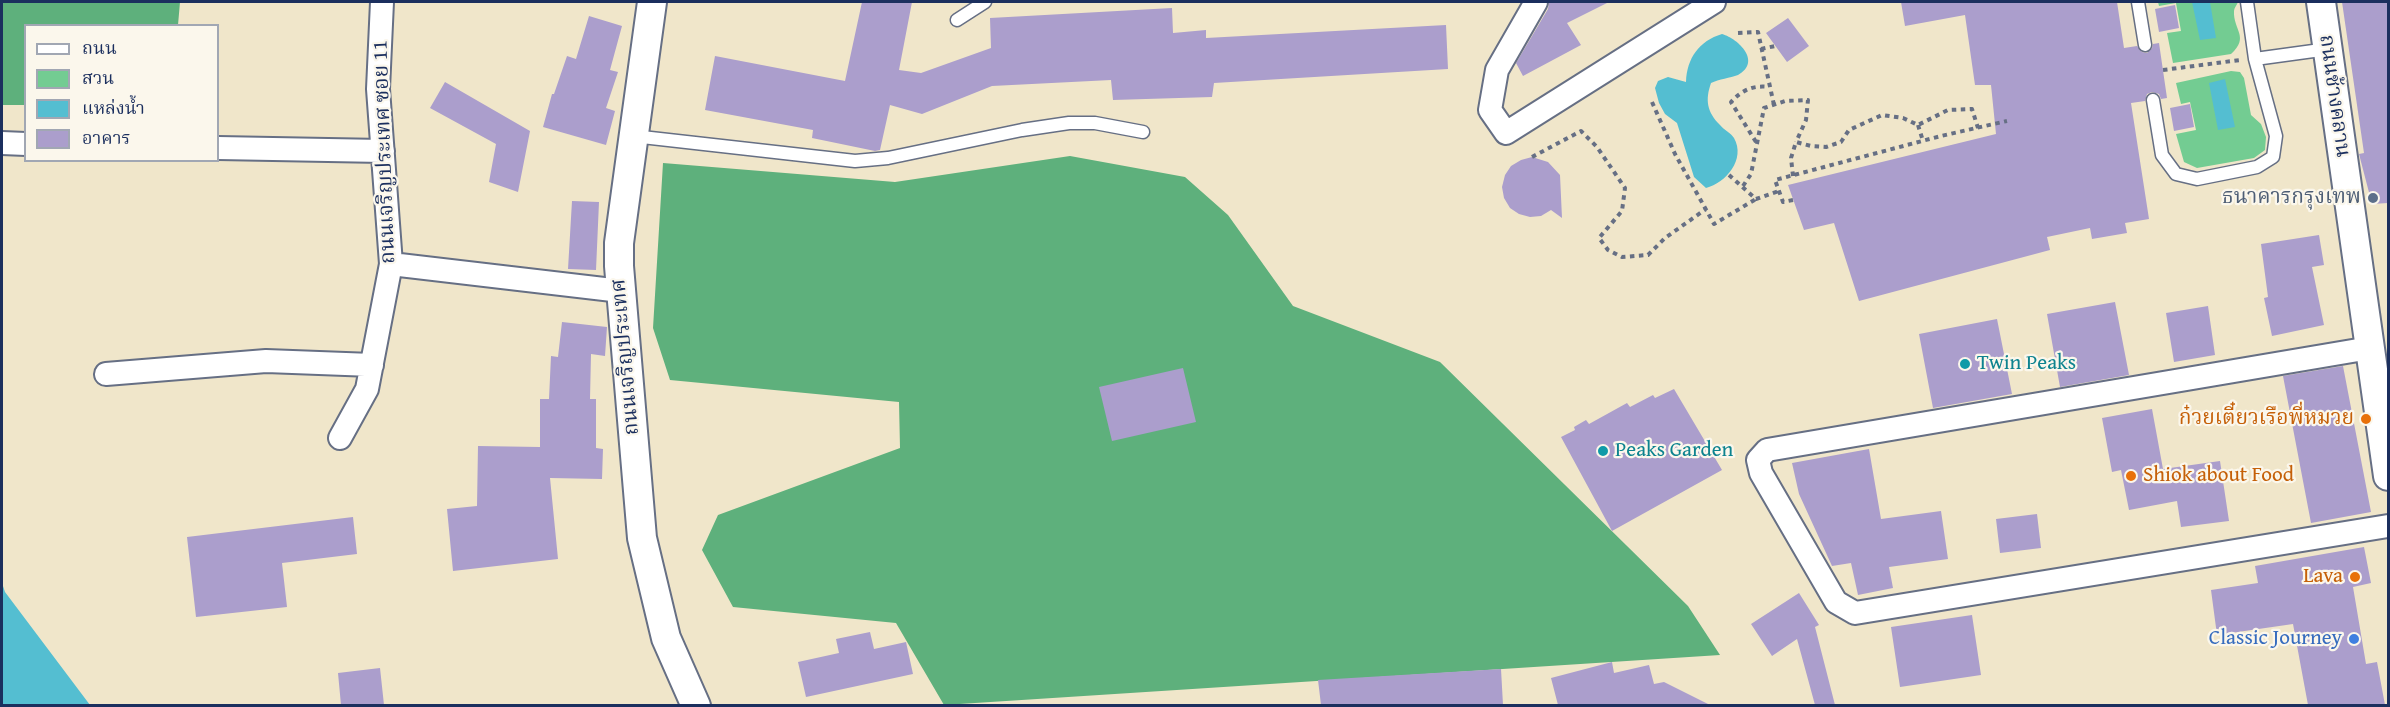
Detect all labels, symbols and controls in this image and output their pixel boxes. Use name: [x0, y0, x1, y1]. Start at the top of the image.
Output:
legend: [24, 24, 219, 162]
street label: ถนนช้างคลาน: [2313, 33, 2355, 159]
text: ถนน: [82, 34, 117, 61]
street label: ถนนเจริญประเทศ ซอย 11: [369, 40, 401, 264]
text: สวน: [82, 64, 114, 91]
text: แหล่งน้ำ: [82, 94, 145, 121]
text: อาคาร: [82, 124, 131, 151]
place label: ธนาคารกรุงเทพ: [2222, 185, 2361, 211]
marker: ธนาคารกรุงเทพ: [2366, 191, 2380, 205]
street label: ถนนเจริญประเทศ: [607, 278, 645, 436]
place label: Twin Peaks: [1977, 351, 2076, 377]
marker: Twin Peaks: [1958, 357, 1972, 371]
place label: ก๋วยเตี๋ยวเรือพี่หมวย: [2179, 406, 2354, 432]
marker: ก๋วยเตี๋ยวเรือพี่หมวย: [2359, 412, 2373, 426]
place label: Peaks Garden: [1615, 438, 1733, 464]
marker: Peaks Garden: [1596, 444, 1610, 458]
place label: Shiok about Food: [2143, 463, 2294, 489]
marker: Shiok about Food: [2124, 469, 2138, 483]
place label: Lava: [2303, 564, 2343, 590]
marker: Lava: [2348, 570, 2362, 584]
place label: Classic Journey: [2209, 626, 2342, 652]
marker: Classic Journey: [2347, 632, 2361, 646]

